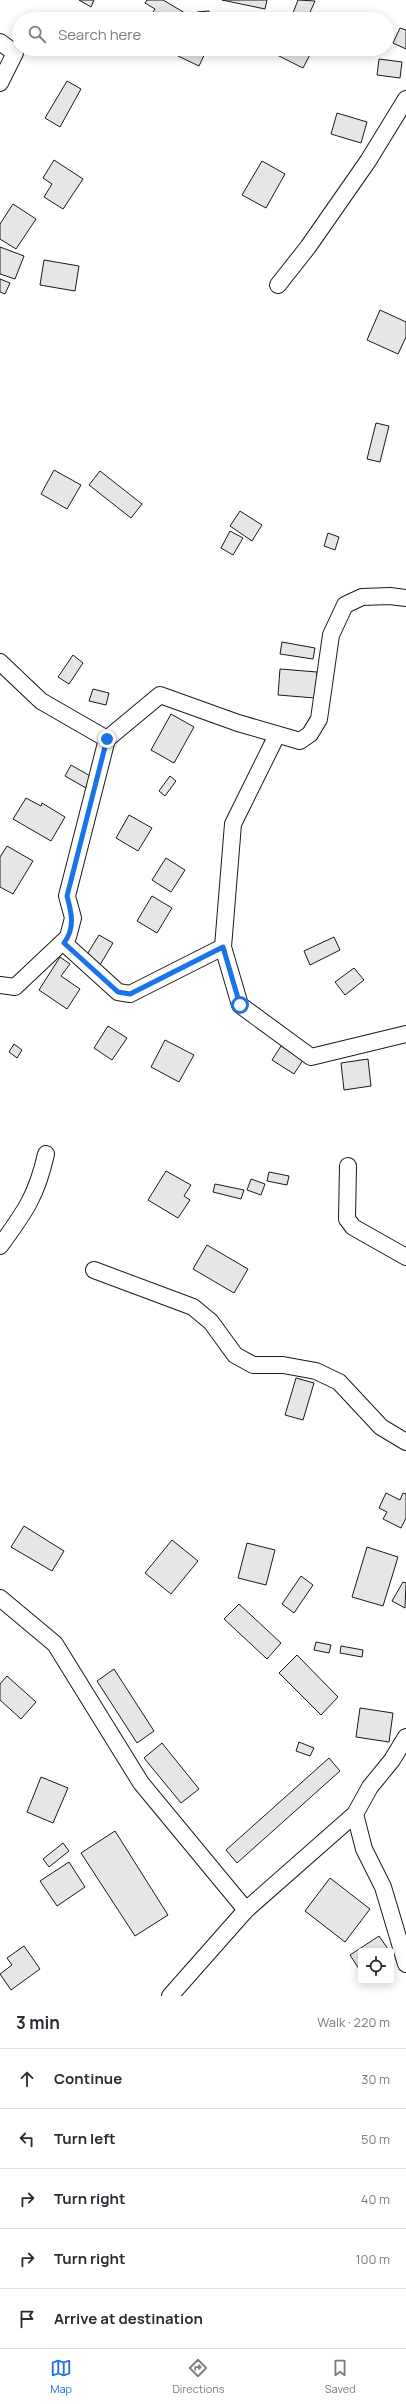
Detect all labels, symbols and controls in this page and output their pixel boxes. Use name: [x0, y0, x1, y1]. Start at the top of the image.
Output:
search box: [12, 12, 394, 56]
icon: search: [26, 23, 48, 45]
text: Search here: [58, 24, 141, 45]
route end: [98, 730, 116, 748]
route start: [231, 996, 249, 1014]
map controls: [358, 1948, 394, 1984]
button: locate: [358, 1948, 394, 1984]
text: 3 min: [16, 2011, 60, 2034]
text: Walk · 220 m: [317, 2013, 390, 2031]
icon: ahead: [16, 2068, 38, 2090]
text: Continue: [54, 2068, 122, 2089]
text: 30 m: [361, 2070, 390, 2088]
icon: left: [16, 2128, 38, 2150]
text: Turn left: [54, 2128, 116, 2149]
text: 50 m: [361, 2130, 390, 2148]
icon: right: [16, 2188, 38, 2210]
text: Turn right: [54, 2188, 125, 2209]
text: 40 m: [361, 2190, 390, 2208]
icon: right: [16, 2248, 38, 2270]
text: Turn right: [54, 2248, 125, 2269]
text: 100 m: [355, 2250, 390, 2268]
icon: arrive: [16, 2308, 38, 2330]
text: Arrive at destination: [54, 2308, 203, 2329]
tab: Map: [50, 2357, 72, 2396]
tab: Directions: [172, 2357, 225, 2396]
tab: Saved: [325, 2357, 356, 2396]

